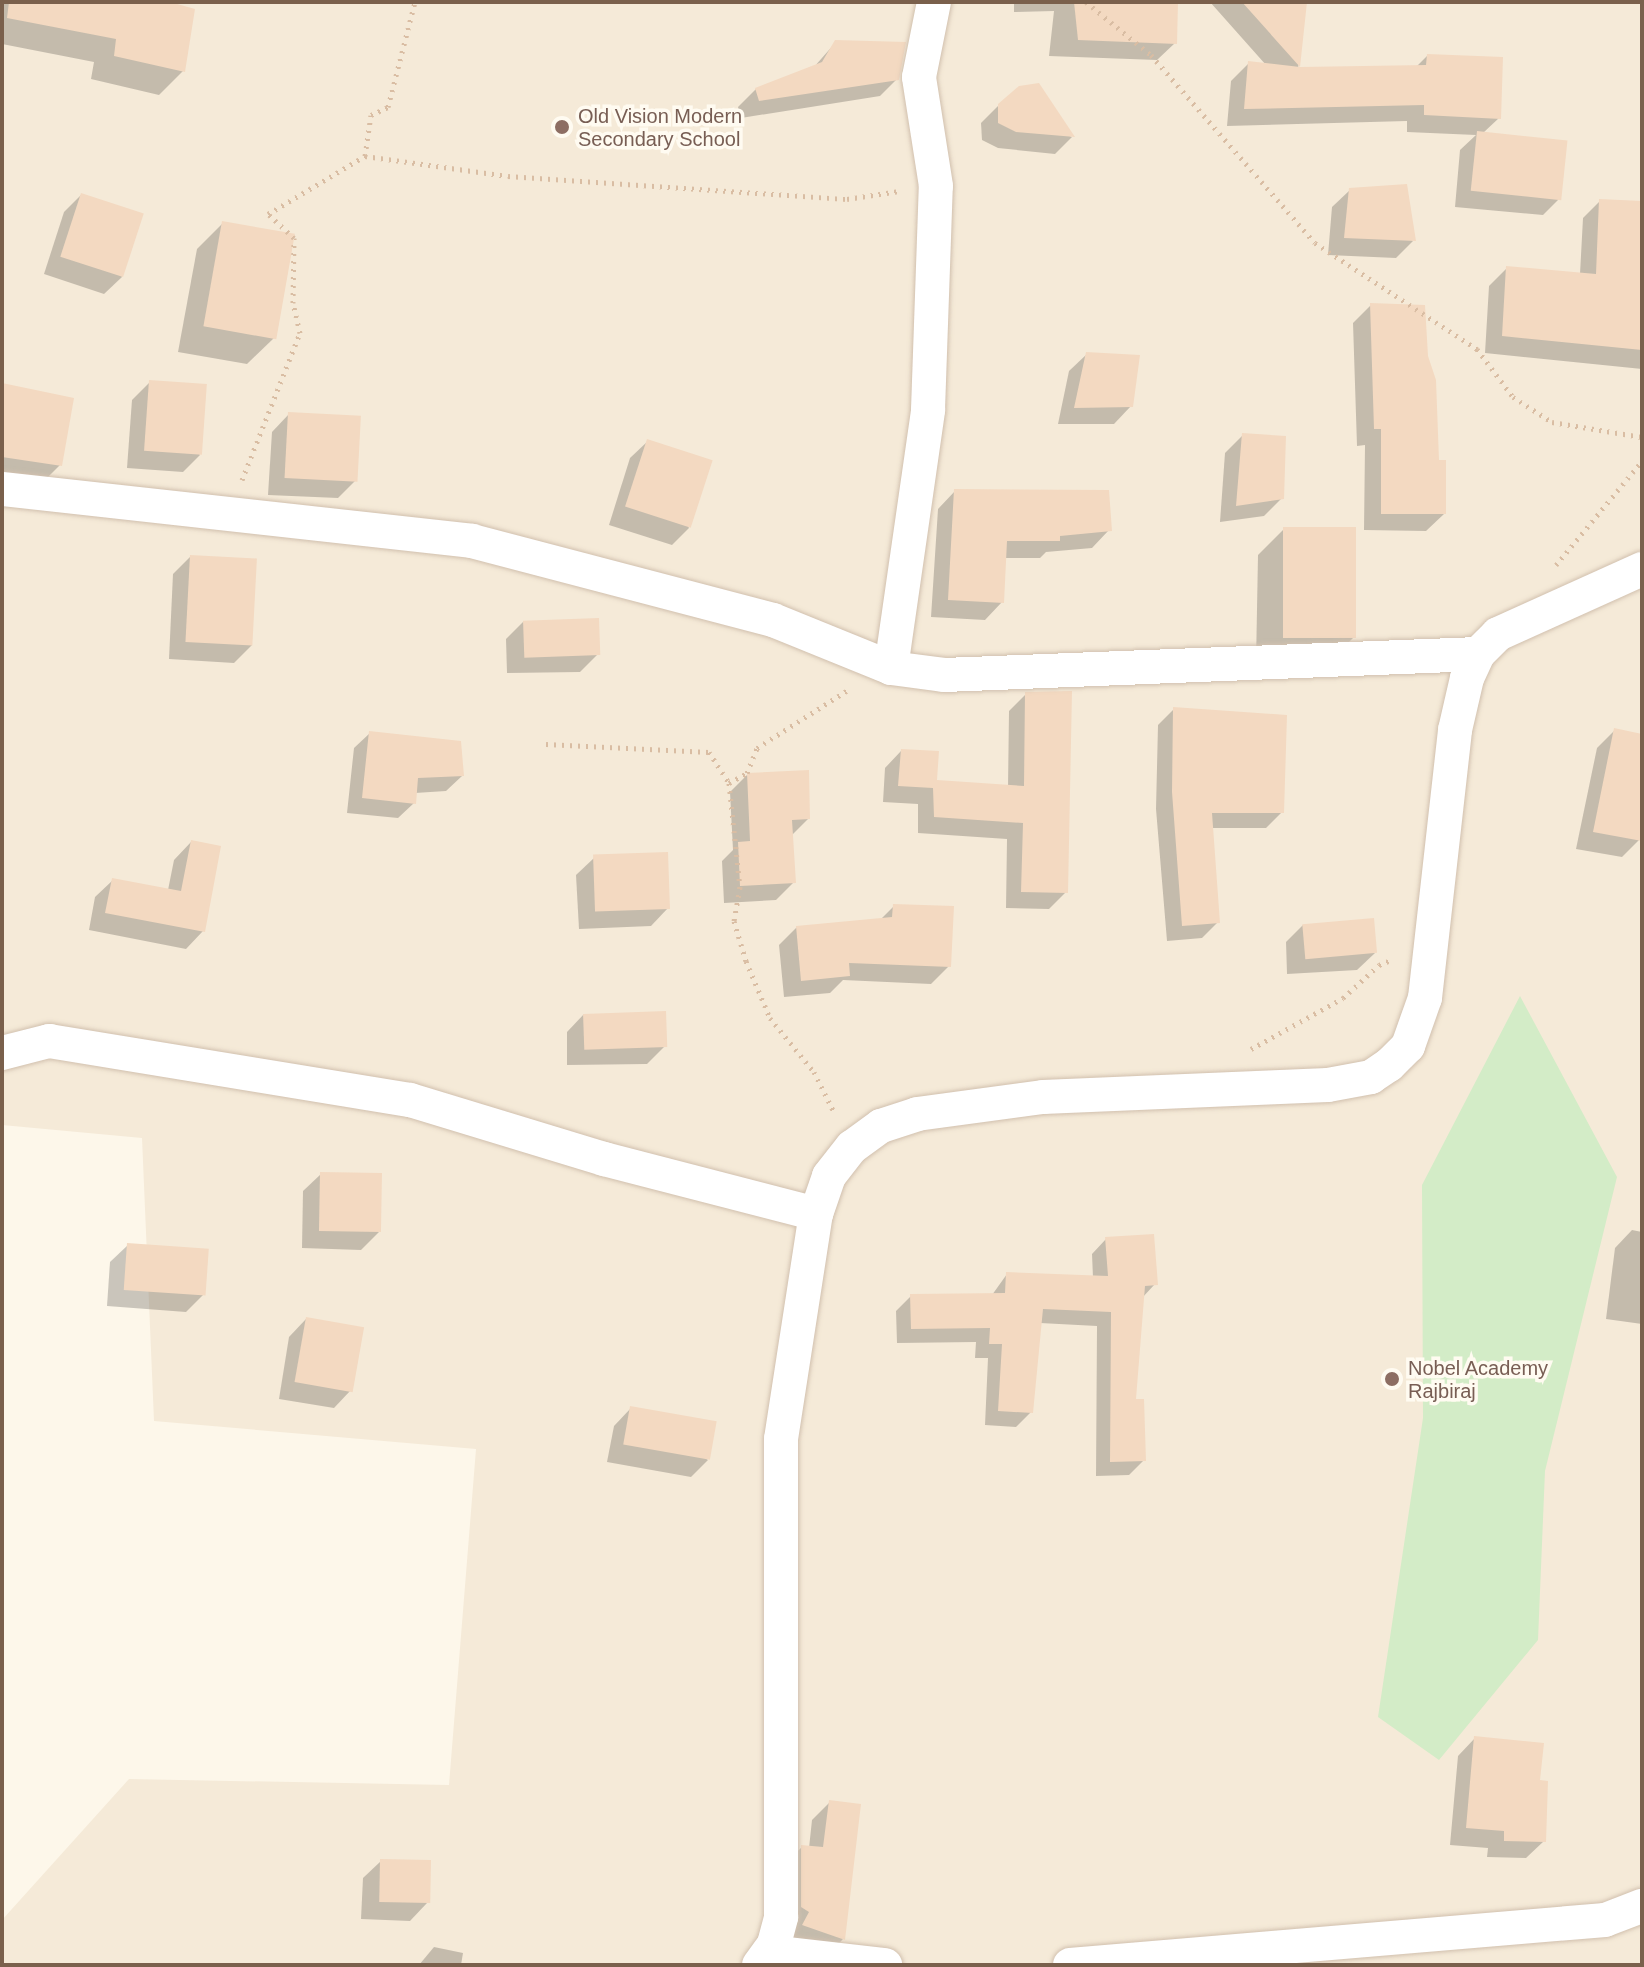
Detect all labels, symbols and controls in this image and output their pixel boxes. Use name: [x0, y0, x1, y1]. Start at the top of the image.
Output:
place label: Old Vision Modern Secondary School: [578, 104, 742, 151]
marker: Old Vision Modern Secondary School: [553, 118, 571, 136]
place label: Nobel Academy Rajbiraj: [1408, 1356, 1549, 1403]
marker: Nobel Academy Rajbiraj: [1383, 1370, 1401, 1388]

